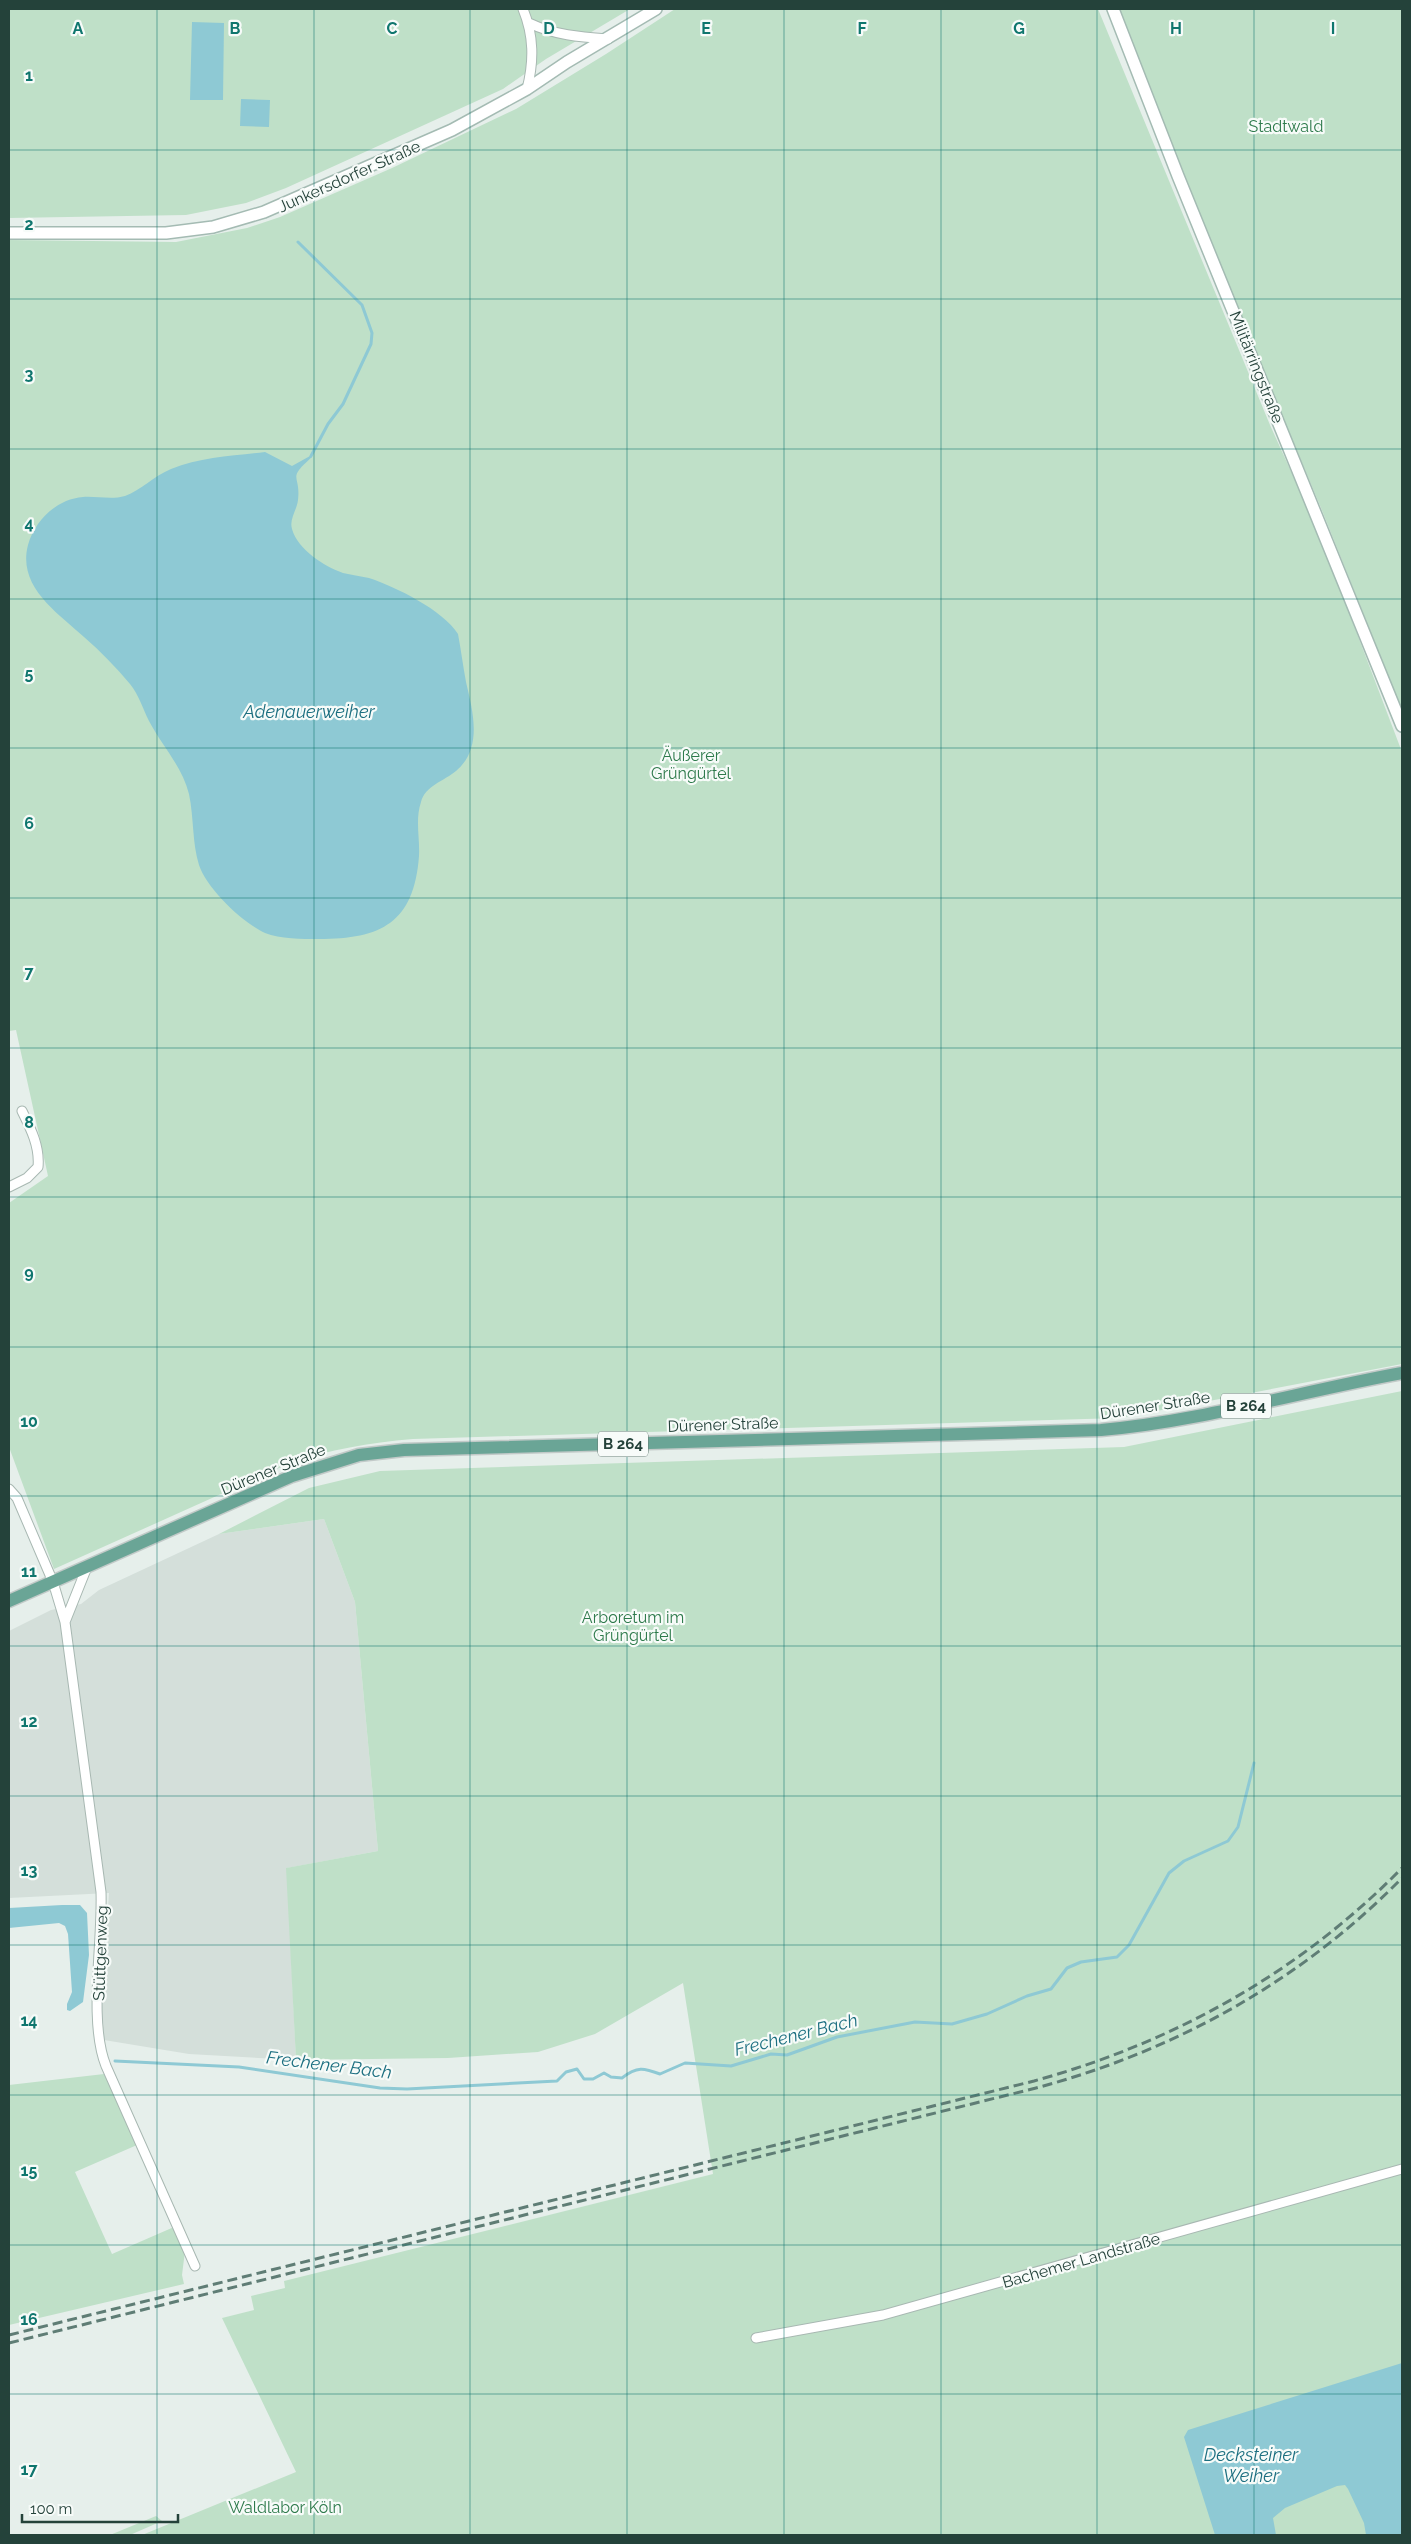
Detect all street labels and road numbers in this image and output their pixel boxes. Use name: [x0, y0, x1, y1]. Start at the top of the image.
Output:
street label: Junkersdorfer Straße: [275, 137, 423, 216]
street label: Militärringstraße: [1225, 308, 1288, 426]
street label: Dürener Straße: [1099, 1387, 1211, 1424]
road number: B 264: [1221, 1394, 1271, 1418]
street label: Dürener Straße: [667, 1413, 779, 1436]
road number: B 264: [598, 1432, 648, 1456]
street label: Dürener Straße: [218, 1440, 328, 1499]
street label: Stüttgenweg: [89, 1905, 112, 2001]
street label: Bachemer Landstraße: [1000, 2229, 1162, 2292]

